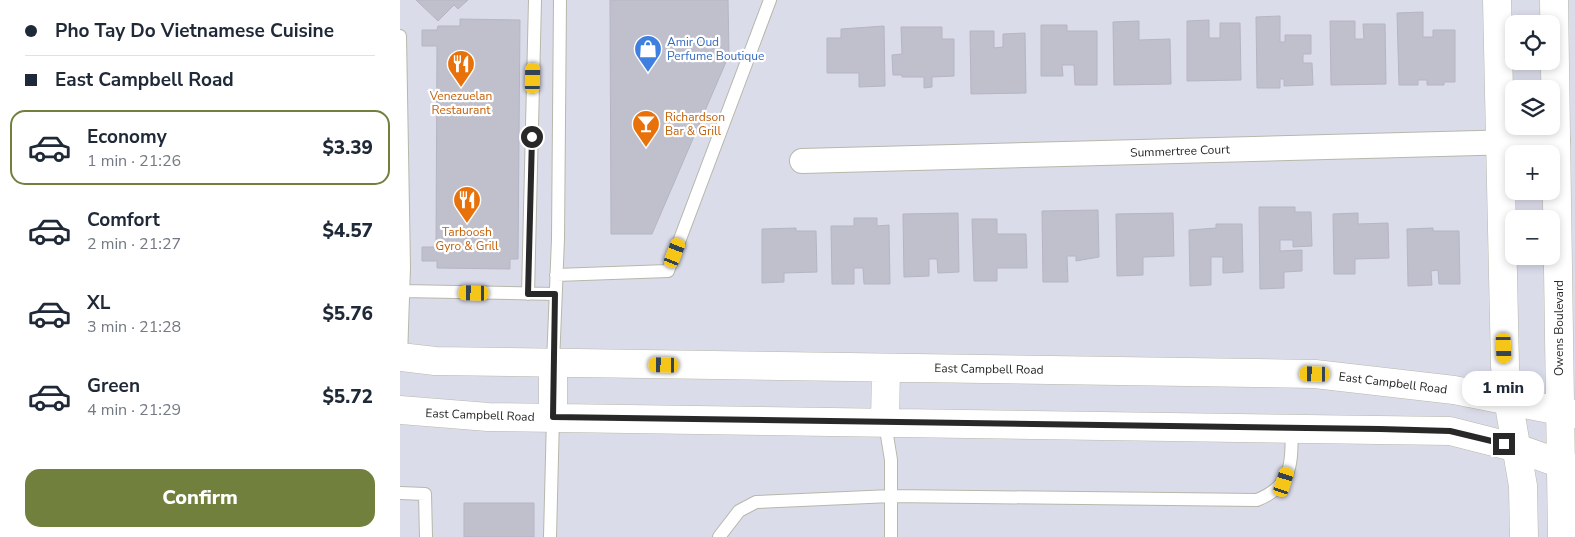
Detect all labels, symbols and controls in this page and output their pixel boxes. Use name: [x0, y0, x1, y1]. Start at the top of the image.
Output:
map controls: [1505, 15, 1560, 265]
button: locate: [1505, 15, 1560, 70]
text: Pho Tay Do Vietnamese Cuisine: [55, 18, 334, 44]
shop icon: Amir Oud Perfume Boutique: [633, 34, 663, 73]
place label: Amir Oud Perfume Boutique: [667, 34, 764, 64]
restaurant icon: Venezuelan Restaurant: [446, 49, 476, 88]
car: [525, 63, 540, 93]
text: East Campbell Road: [55, 67, 234, 93]
button: layers: [1505, 80, 1560, 135]
place label: Venezuelan Restaurant: [429, 88, 492, 118]
bar icon: Richardson Bar & Grill: [631, 109, 661, 148]
place label: Richardson Bar & Grill: [665, 109, 725, 139]
text: Economy: [87, 124, 167, 150]
icon: car: [27, 125, 72, 170]
route start: [521, 126, 543, 148]
text: $3.39: [322, 135, 373, 161]
street label: Summertree Court: [1130, 141, 1231, 161]
button: +: [1505, 145, 1560, 200]
text: 1 min · 21:26: [87, 150, 181, 172]
restaurant icon: Tarboosh Gyro & Grill: [452, 185, 482, 224]
text: Comfort: [87, 207, 160, 233]
icon: car: [27, 208, 72, 253]
button: −: [1505, 210, 1560, 265]
text: $4.57: [322, 218, 373, 244]
place label: Tarboosh Gyro & Grill: [435, 224, 499, 254]
text: 2 min · 21:27: [87, 233, 181, 255]
car: [662, 236, 687, 270]
street label: Owens Boulevard: [1551, 280, 1567, 376]
car: [458, 285, 489, 301]
text: XL: [87, 290, 110, 316]
icon: car: [27, 291, 72, 336]
text: $5.76: [322, 301, 373, 327]
text: 3 min · 21:28: [87, 316, 181, 338]
car: [1495, 333, 1512, 363]
car: [648, 357, 679, 373]
street label: East Campbell Road: [934, 360, 1044, 378]
car: [1299, 366, 1330, 382]
street label: East Campbell Road: [1338, 368, 1448, 398]
callout: 1 min: [1463, 372, 1545, 406]
text: Green: [87, 373, 140, 399]
icon: car: [27, 374, 72, 419]
text: 1 min: [1482, 377, 1524, 399]
text: $5.72: [322, 384, 373, 410]
text: 4 min · 21:29: [87, 399, 181, 421]
street label: East Campbell Road: [425, 405, 535, 425]
route end: [1493, 433, 1515, 455]
car: [1272, 465, 1295, 499]
button: Confirm: [25, 469, 375, 527]

